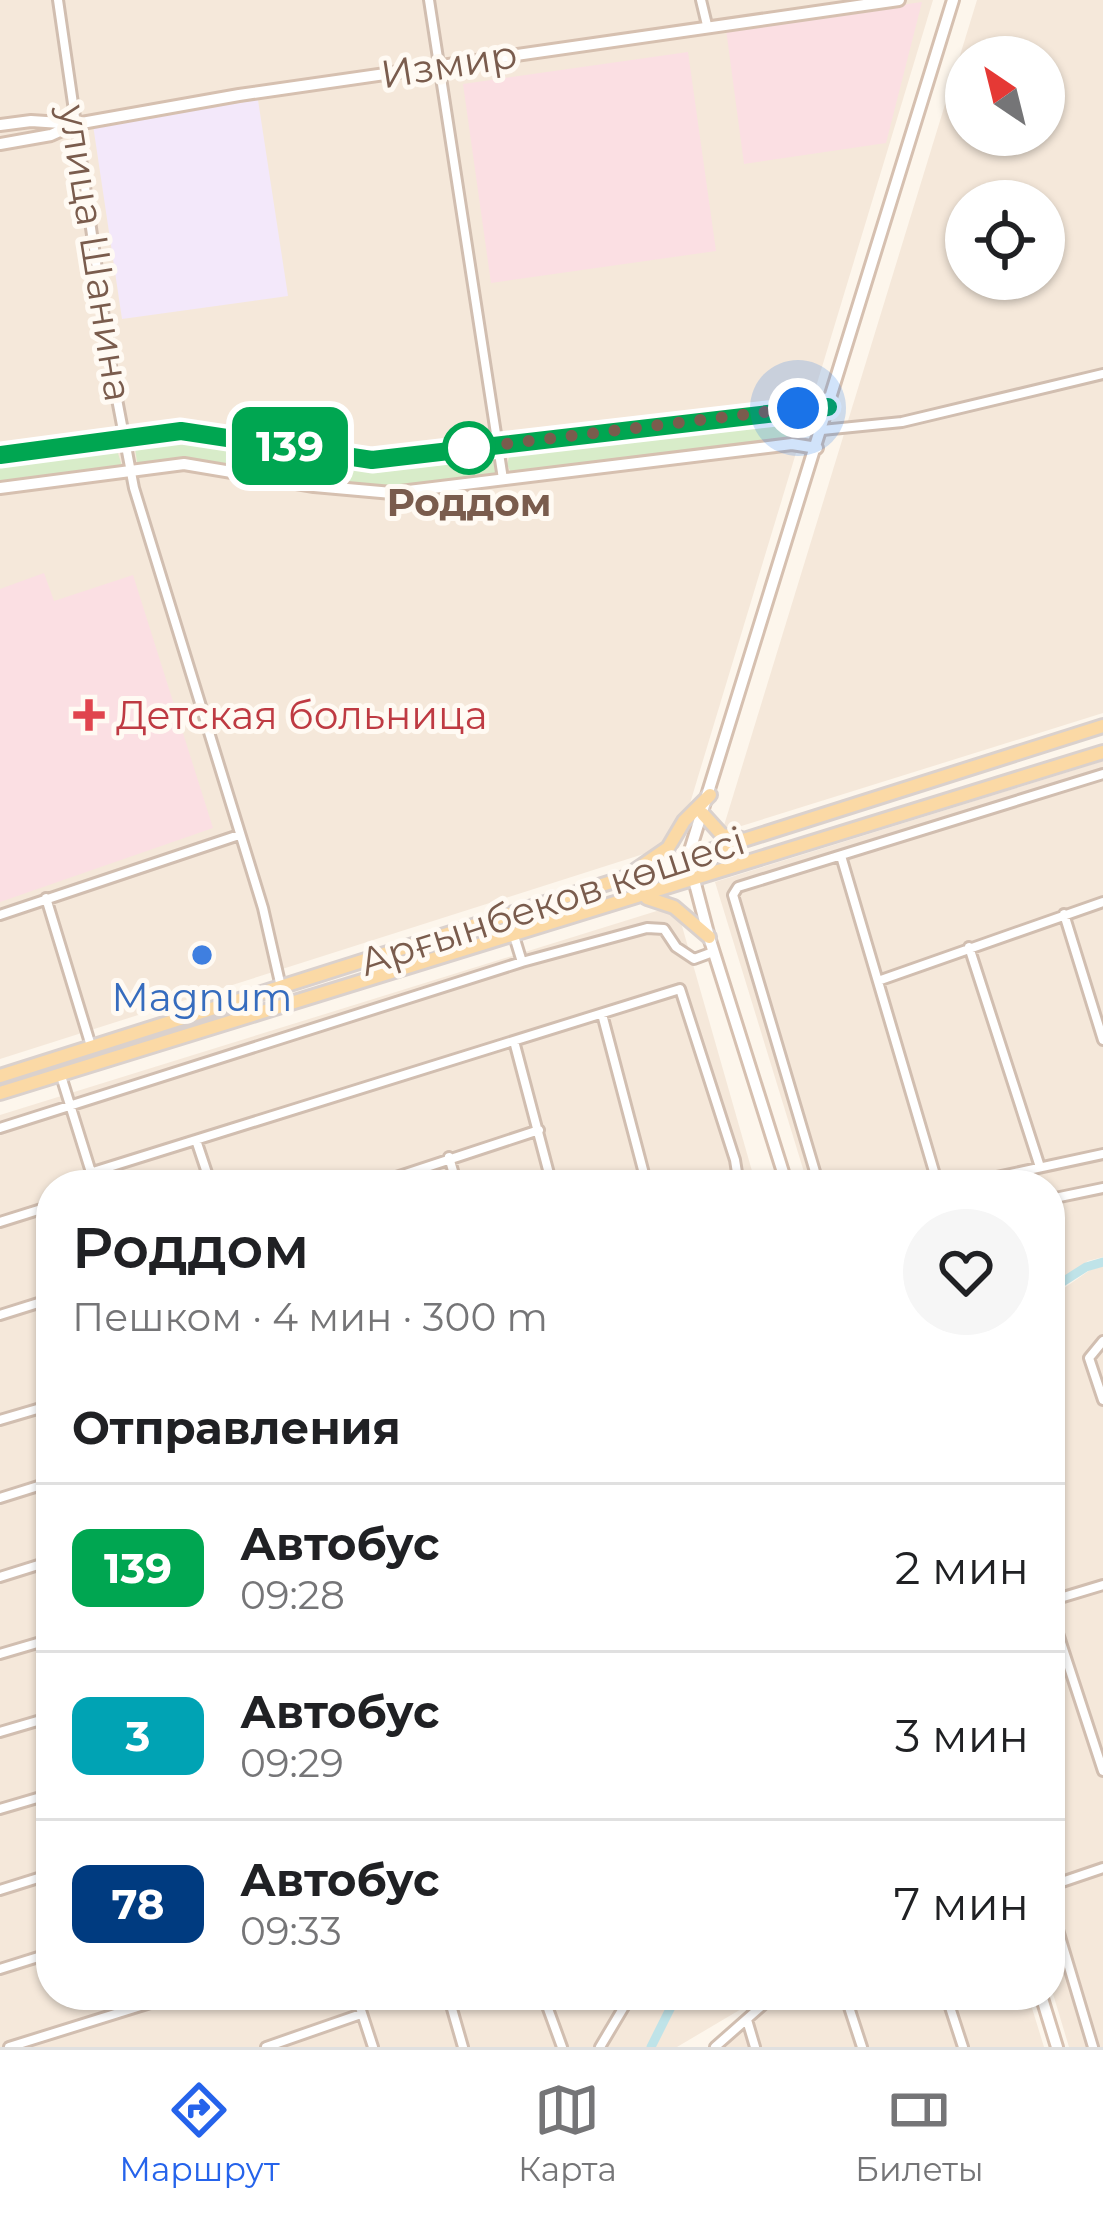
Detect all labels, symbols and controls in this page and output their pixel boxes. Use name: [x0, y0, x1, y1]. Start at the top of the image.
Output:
street label: Измир: [377, 30, 521, 98]
north arrow: [945, 36, 1065, 156]
map controls: [945, 36, 1065, 300]
street label: улица Шанина: [49, 100, 143, 405]
button: locate: [945, 180, 1065, 300]
your location: [768, 378, 828, 438]
line badge: 139: [221, 407, 359, 485]
text: 139: [256, 420, 324, 472]
marker: Роддом: [444, 423, 494, 473]
place label: Роддом: [387, 478, 551, 526]
place label: Детская больница: [116, 691, 488, 739]
marker: Детская больница: [73, 699, 105, 731]
street label: Арғынбеков көшесі: [353, 816, 751, 986]
marker: Magnum: [189, 942, 215, 968]
place label: Magnum: [112, 973, 292, 1021]
button: heart: [903, 1209, 1029, 1335]
text: Роддом: [72, 1213, 309, 1282]
text: Пешком · 4 мин · 300 m: [72, 1293, 548, 1341]
text: Отправления: [72, 1400, 401, 1455]
text: Автобус: [240, 1516, 440, 1571]
text: 2 мин: [895, 1540, 1029, 1595]
text: 139: [104, 1542, 172, 1594]
text: 09:28: [240, 1571, 345, 1619]
text: Автобус: [240, 1684, 440, 1739]
text: 3 мин: [895, 1708, 1029, 1763]
text: 3: [126, 1710, 150, 1762]
text: 09:29: [240, 1739, 344, 1787]
text: Автобус: [240, 1852, 440, 1907]
text: 7 мин: [894, 1876, 1029, 1931]
text: 78: [111, 1878, 165, 1930]
text: 09:33: [240, 1907, 342, 1955]
tab: Маршрут: [119, 2077, 280, 2189]
tab: Карта: [518, 2077, 617, 2189]
tab: Билеты: [855, 2077, 984, 2189]

